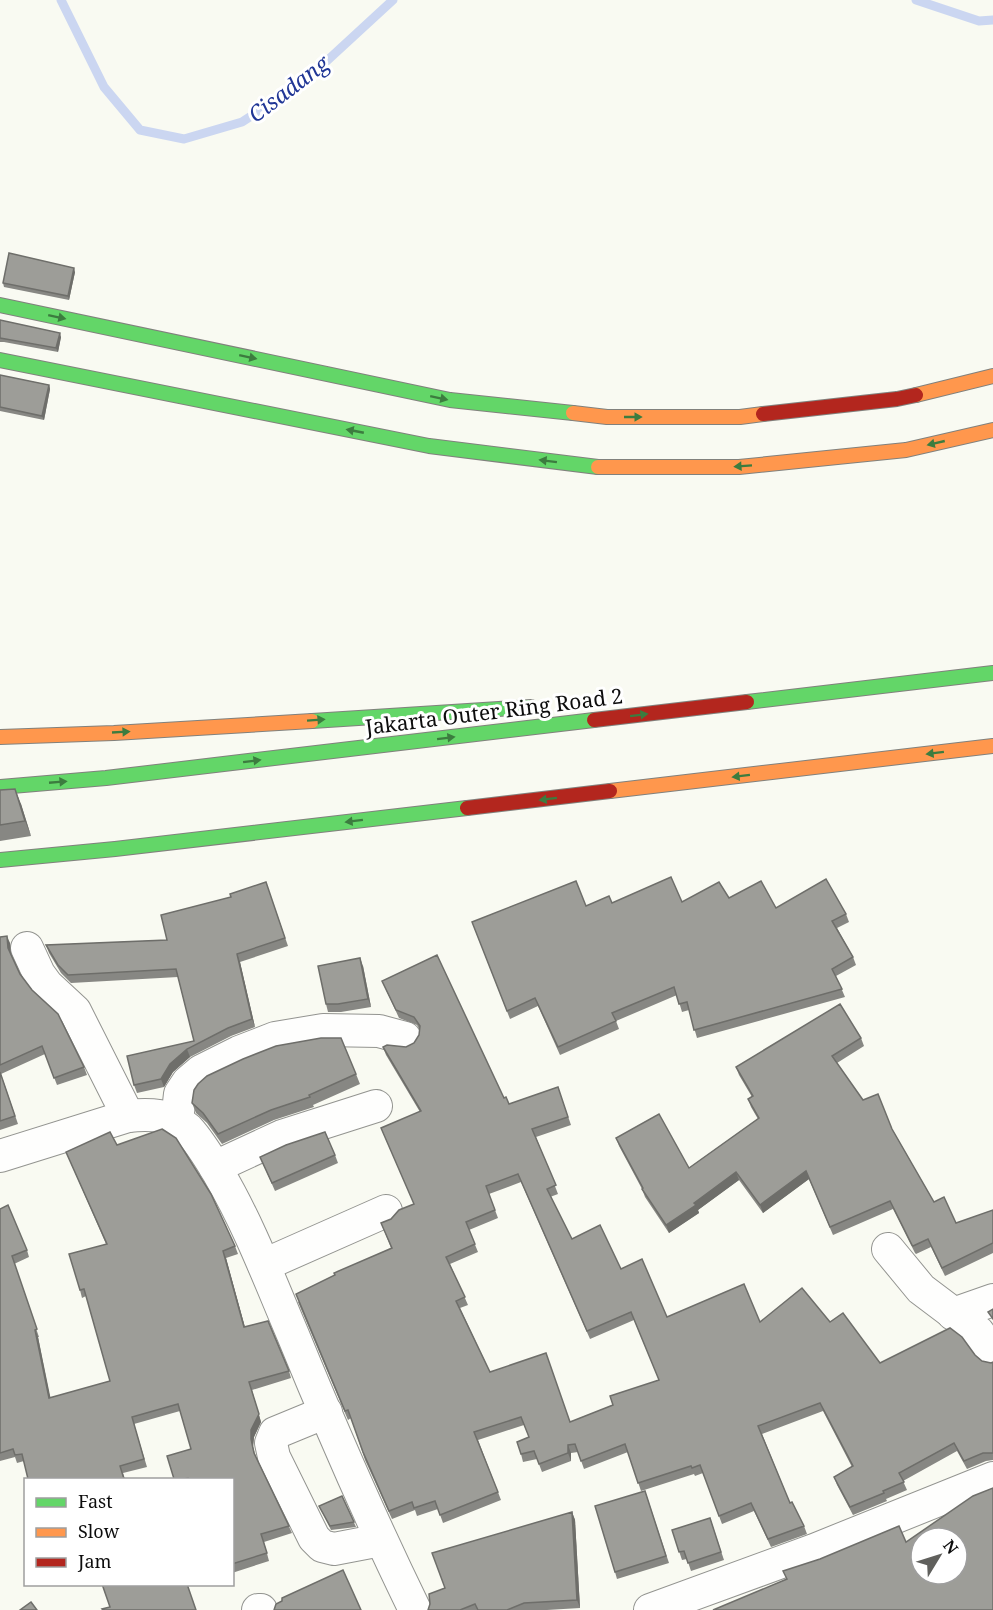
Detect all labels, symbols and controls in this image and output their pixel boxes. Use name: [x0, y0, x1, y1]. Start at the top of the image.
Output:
water label: Cisadang: [241, 47, 336, 128]
one-way arrow: [48, 313, 67, 322]
one-way arrow: [239, 353, 257, 363]
one-way arrow: [430, 394, 449, 403]
one-way arrow: [623, 412, 642, 422]
one-way arrow: [346, 426, 365, 435]
one-way arrow: [927, 439, 945, 449]
one-way arrow: [538, 456, 557, 466]
one-way arrow: [733, 461, 752, 471]
street label: Jakarta Outer Ring Road 2: [363, 681, 624, 741]
one-way arrow: [630, 710, 649, 720]
one-way arrow: [307, 715, 326, 725]
one-way arrow: [112, 727, 131, 737]
one-way arrow: [436, 733, 455, 743]
one-way arrow: [925, 749, 944, 758]
one-way arrow: [243, 756, 262, 765]
one-way arrow: [732, 771, 751, 781]
one-way arrow: [49, 777, 68, 787]
one-way arrow: [538, 794, 557, 803]
one-way arrow: [344, 816, 363, 826]
legend: [24, 1478, 234, 1586]
text: Fast: [78, 1489, 113, 1513]
text: Slow: [78, 1519, 120, 1543]
north arrow: [909, 1526, 969, 1586]
text: N: [938, 1535, 964, 1559]
text: Jam: [77, 1549, 112, 1573]

